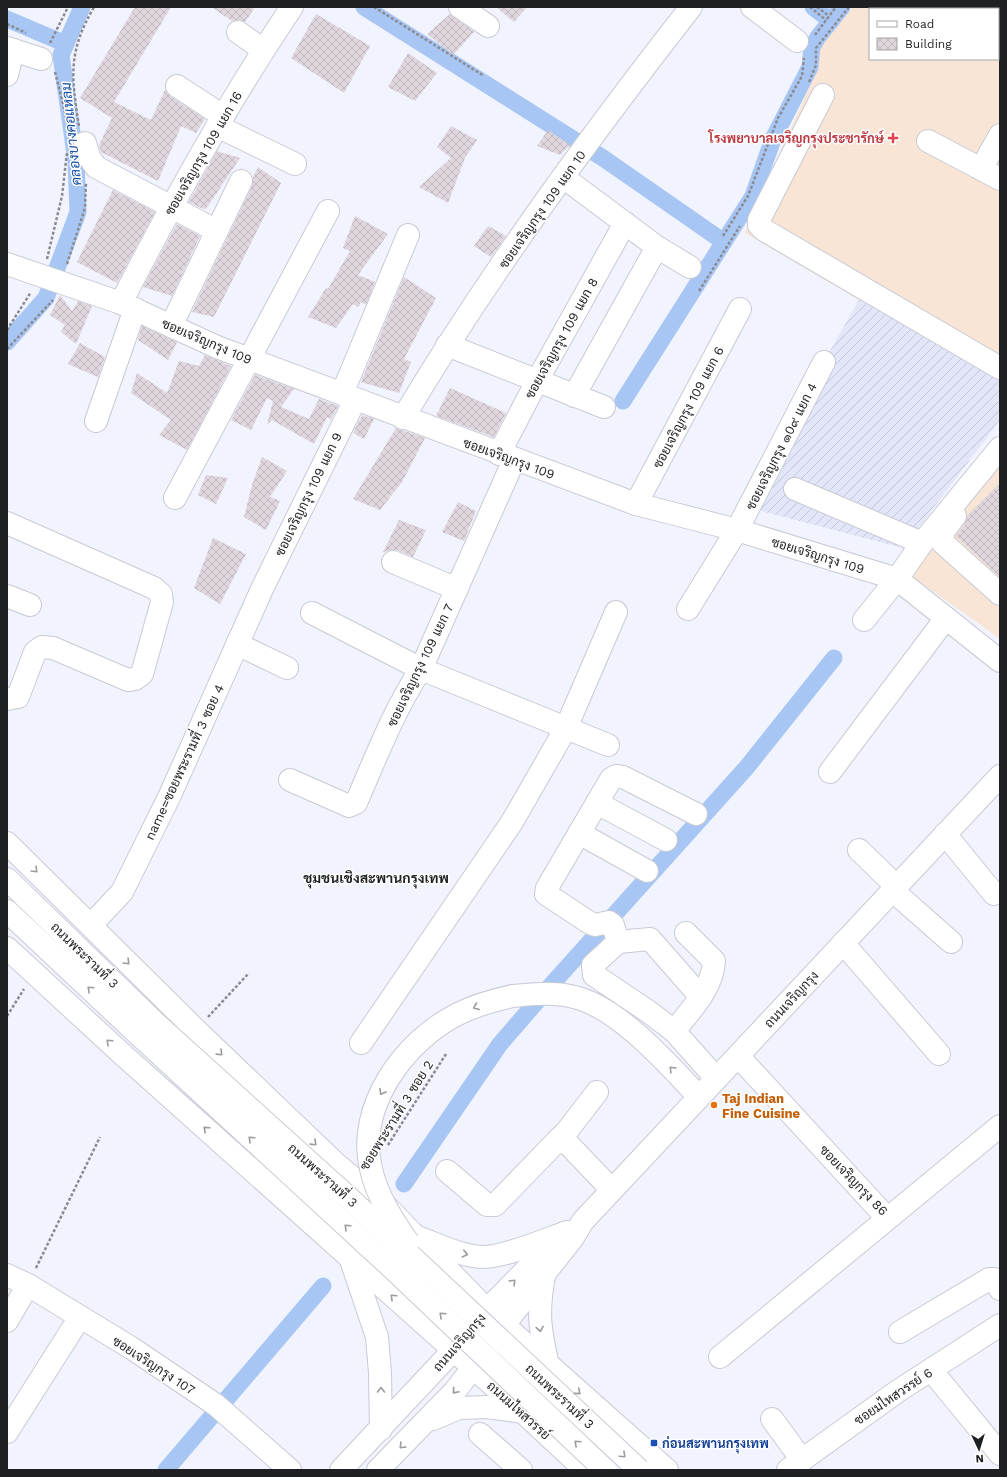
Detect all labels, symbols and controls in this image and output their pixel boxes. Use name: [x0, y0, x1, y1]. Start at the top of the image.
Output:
legend: [869, 8, 999, 60]
text: Road: [905, 17, 934, 31]
text: Building: [905, 37, 952, 51]
water label: คลองบางคอแหลม: [58, 81, 84, 186]
street label: ซอยเจริญกรุง 109 แยก 16: [161, 88, 247, 219]
place label: โรงพยาบาลเจริญกรุงประชารักษ์: [708, 129, 885, 149]
marker: โรงพยาบาลเจริญกรุงประชารักษ์: [887, 132, 899, 144]
street label: ซอยเจริญกรุง 109 แยก 10: [495, 147, 591, 272]
street label: ซอยเจริญกรุง 109 แยก 8: [521, 275, 603, 402]
street label: ซอยเจริญกรุง 109: [159, 315, 255, 369]
street label: ซอยเจริญกรุง 109 แยก 6: [649, 343, 729, 472]
street label: ซอยเจริญกรุง ๑0๙ แยก 4: [742, 380, 822, 513]
street label: ซอยเจริญกรุง 109 แยก 9: [271, 429, 347, 559]
street label: ซอยเจริญกรุง 109: [460, 434, 557, 484]
street label: ซอยเจริญกรุง 109: [769, 533, 866, 579]
street label: ซอยเจริญกรุง 109 แยก 7: [383, 601, 458, 730]
street label: name=ซอยพระรามที่ 3 ซอย 4: [137, 680, 227, 842]
one-way arrow: [30, 865, 38, 873]
district label: ชุมชนเชิงสะพานกรุงเทพ: [303, 870, 449, 889]
street label: ถนนพระรามที่ 3: [48, 916, 125, 991]
one-way arrow: [122, 957, 130, 965]
street label: ถนนเจริญกรุง: [761, 967, 823, 1032]
one-way arrow: [87, 986, 95, 994]
one-way arrow: [472, 1002, 479, 1010]
one-way arrow: [107, 1040, 114, 1047]
one-way arrow: [215, 1048, 222, 1055]
street label: ซอยพระรามที่ 3 ซอย 2: [352, 1055, 436, 1173]
one-way arrow: [669, 1066, 677, 1074]
one-way arrow: [379, 1088, 387, 1096]
place label: Taj Indian Fine Cuisine: [722, 1091, 800, 1121]
marker: Taj Indian Fine Cuisine: [709, 1100, 719, 1110]
one-way arrow: [204, 1126, 211, 1133]
one-way arrow: [248, 1136, 256, 1143]
street label: ถนนพระรามที่ 3: [285, 1137, 364, 1210]
one-way arrow: [309, 1138, 317, 1145]
street label: ซอยเจริญกรุง 86: [815, 1142, 892, 1220]
one-way arrow: [344, 1224, 352, 1231]
one-way arrow: [462, 1249, 469, 1258]
one-way arrow: [508, 1279, 516, 1287]
one-way arrow: [390, 1294, 398, 1301]
street label: ถนนเจริญกรุง: [429, 1310, 490, 1376]
one-way arrow: [439, 1313, 447, 1320]
one-way arrow: [536, 1326, 544, 1332]
street label: ซอยเจริญกรุง 107: [109, 1332, 198, 1399]
street label: ถนนพระรามที่ 3: [522, 1357, 600, 1432]
street label: ซอยมไหสวรรย์ 6: [850, 1363, 935, 1428]
street label: ถนนมไหสวรรย์: [484, 1377, 555, 1443]
one-way arrow: [452, 1386, 459, 1394]
one-way arrow: [377, 1387, 385, 1393]
one-way arrow: [573, 1387, 580, 1394]
north arrow: [959, 1429, 999, 1469]
place label: ก่อนสะพานกรุงเทพ: [662, 1436, 769, 1454]
marker: ก่อนสะพานกรุงเทพ: [649, 1438, 659, 1448]
one-way arrow: [574, 1440, 582, 1448]
one-way arrow: [399, 1441, 407, 1449]
one-way arrow: [618, 1450, 626, 1458]
text: N: [975, 1452, 984, 1465]

